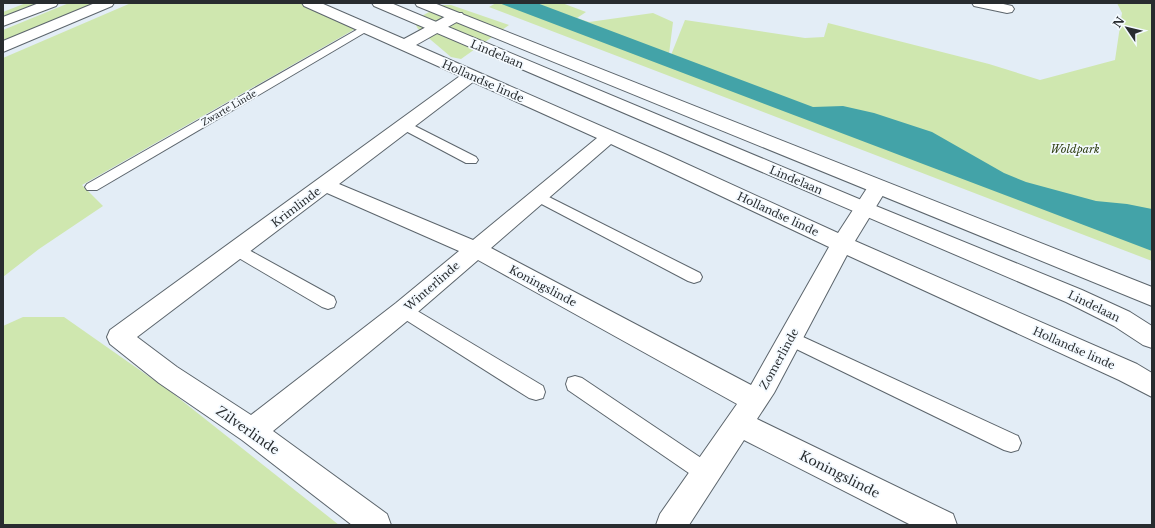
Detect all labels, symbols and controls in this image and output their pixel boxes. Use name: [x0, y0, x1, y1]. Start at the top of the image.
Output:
north arrow: [1107, 8, 1147, 48]
text: N: [1110, 13, 1128, 31]
street label: Lindelaan: [468, 37, 526, 72]
street label: Hollandse linde: [440, 57, 526, 105]
street label: Zwarte Linde: [199, 87, 258, 128]
park label: Woldpark: [1050, 142, 1100, 156]
street label: Lindelaan: [767, 163, 825, 198]
street label: Krimlinde: [269, 184, 323, 230]
street label: Hollandse linde: [735, 189, 821, 239]
street label: Winterlinde: [401, 258, 462, 314]
street label: Koningslinde: [507, 262, 579, 310]
street label: Lindelaan: [1066, 287, 1123, 325]
street label: Hollandse linde: [1031, 324, 1117, 372]
street label: Zomerlinde: [756, 326, 802, 392]
street label: Zilverlinde: [213, 402, 283, 459]
street label: Koningslinde: [797, 447, 883, 502]

